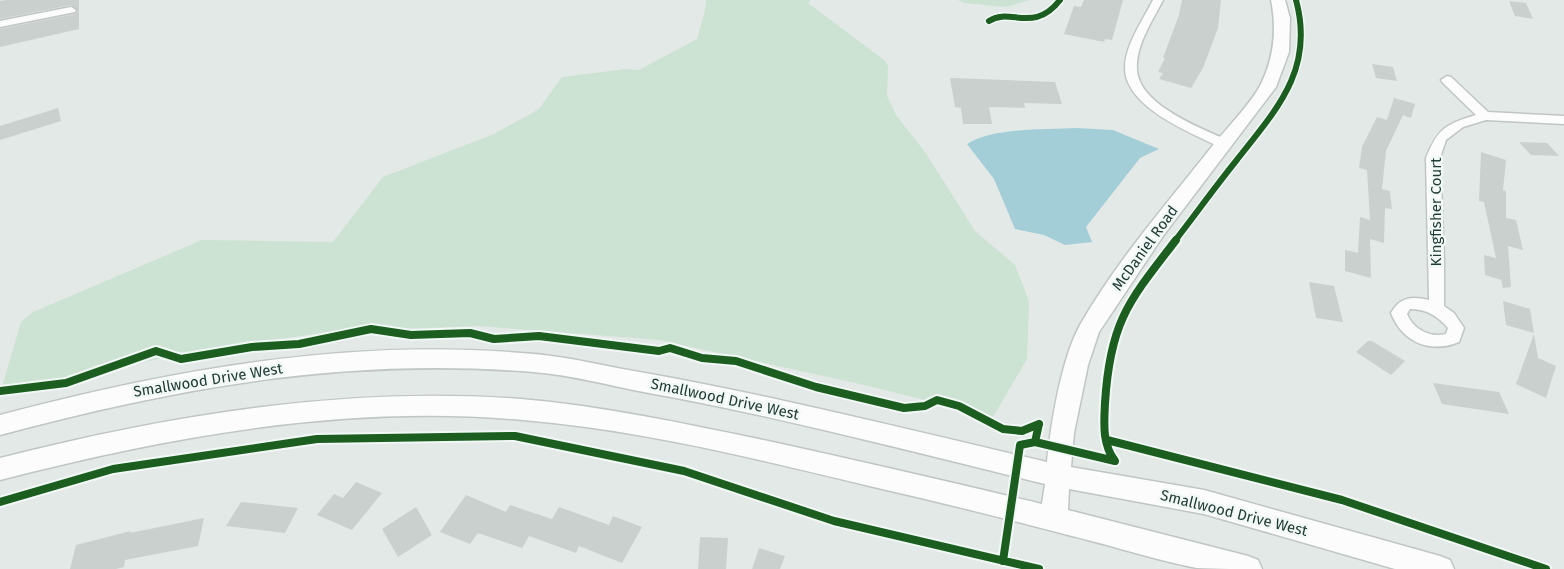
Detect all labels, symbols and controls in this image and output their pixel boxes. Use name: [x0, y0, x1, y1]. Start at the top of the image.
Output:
street label: Kingfisher Court: [1427, 157, 1445, 266]
street label: McDaniel Road: [1108, 202, 1182, 294]
street label: Smallwood Drive West: [132, 359, 285, 401]
street label: Smallwood Drive West: [649, 374, 801, 424]
street label: Smallwood Drive West: [1159, 486, 1310, 540]

